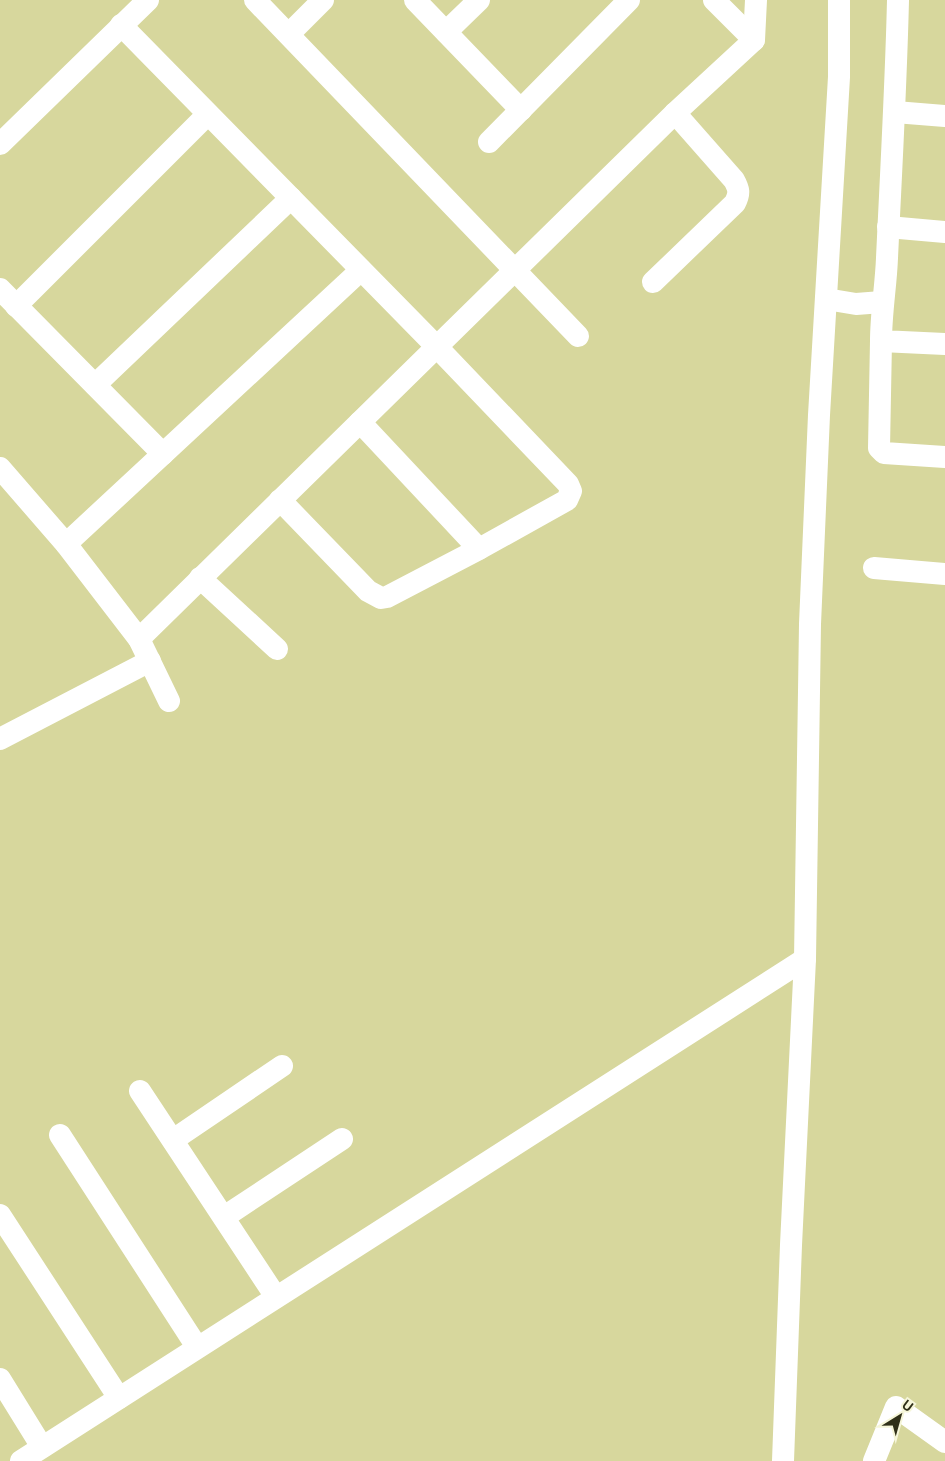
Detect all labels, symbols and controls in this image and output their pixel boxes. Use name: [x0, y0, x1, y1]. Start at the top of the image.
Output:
north arrow: [875, 1391, 925, 1441]
text: U: [899, 1396, 917, 1416]

